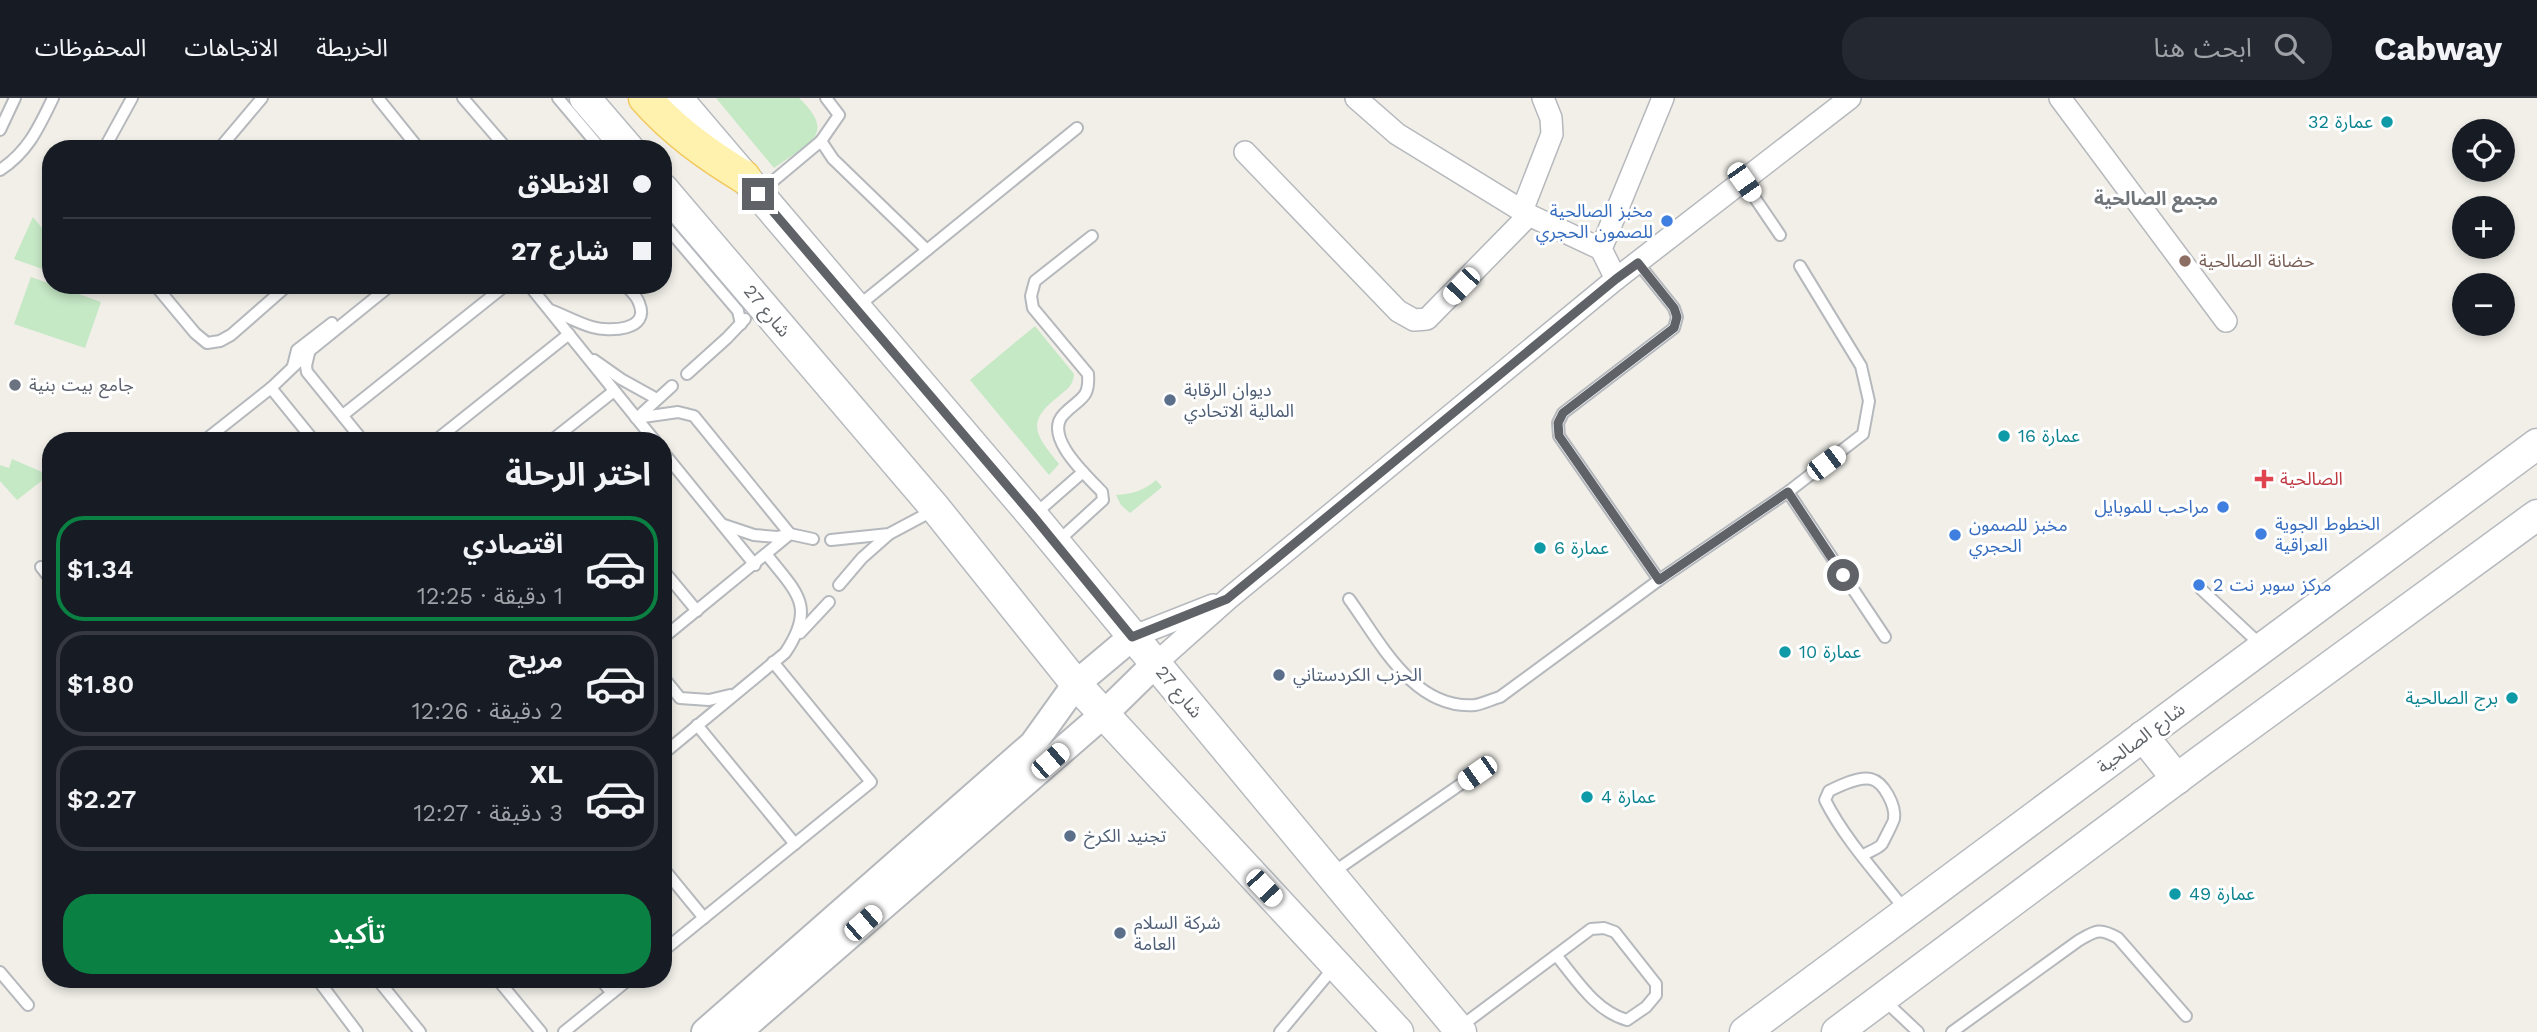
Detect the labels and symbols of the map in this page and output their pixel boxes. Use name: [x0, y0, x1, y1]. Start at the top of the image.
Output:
place label: عمارة 32: [2308, 111, 2373, 133]
marker: عمارة 32: [2379, 114, 2395, 130]
car: [1724, 159, 1765, 205]
route end: [742, 178, 774, 210]
district label: مجمع الصالحية: [2094, 187, 2218, 213]
place label: مخبز الصالحية للصمون الحجري: [1536, 200, 1653, 245]
marker: مخبز الصالحية للصمون الحجري: [1659, 213, 1675, 229]
place label: حضانة الصالحية: [2199, 250, 2315, 271]
marker: حضانة الصالحية: [2177, 253, 2193, 269]
car: [1439, 264, 1484, 308]
street label: شارع 27: [737, 280, 795, 344]
place label: جامع بيت بنية: [29, 374, 134, 399]
marker: جامع بيت بنية: [7, 377, 23, 393]
place label: ديوان الرقابة المالية الاتحادي: [1184, 379, 1294, 424]
marker: ديوان الرقابة المالية الاتحادي: [1162, 392, 1178, 408]
place label: عمارة 16: [2018, 425, 2080, 447]
marker: عمارة 16: [1996, 428, 2012, 444]
car: [1803, 442, 1850, 484]
place label: الصالحية: [2280, 468, 2343, 489]
marker: الصالحية: [2254, 469, 2274, 489]
place label: مراحب للموبايل: [2095, 496, 2209, 518]
marker: مراحب للموبايل: [2215, 499, 2231, 515]
place label: الخطوط الجوية العراقية: [2275, 513, 2380, 556]
place label: مخبز للصمون الحجري: [1969, 514, 2068, 559]
marker: الخطوط الجوية العراقية: [2253, 526, 2269, 542]
marker: مخبز للصمون الحجري: [1947, 527, 1963, 543]
place label: عمارة 6: [1554, 537, 1609, 559]
marker: عمارة 6: [1532, 540, 1548, 556]
route start: [1827, 559, 1859, 591]
place label: مركز سوبر نت 2: [2213, 574, 2331, 596]
marker: مركز سوبر نت 2: [2191, 577, 2207, 593]
place label: عمارة 10: [1799, 641, 1861, 663]
marker: عمارة 10: [1777, 644, 1793, 660]
street label: شارع 27: [1149, 661, 1207, 725]
place label: الحزب الكردستاني: [1293, 664, 1422, 688]
marker: الحزب الكردستاني: [1271, 667, 1287, 683]
place label: برج الصالحية: [2405, 687, 2498, 711]
marker: برج الصالحية: [2504, 690, 2520, 706]
street label: شارع الصالحية: [2093, 698, 2191, 781]
car: [1028, 739, 1073, 783]
car: [1454, 752, 1501, 794]
place label: عمارة 4: [1601, 786, 1656, 808]
marker: عمارة 4: [1579, 789, 1595, 805]
place label: تجنيد الكرخ: [1084, 825, 1166, 849]
marker: تجنيد الكرخ: [1062, 828, 1078, 844]
car: [1242, 865, 1287, 911]
place label: عمارة 49: [2189, 883, 2255, 905]
marker: عمارة 49: [2167, 886, 2183, 902]
car: [841, 901, 886, 945]
place label: شركة السلام العامة: [1134, 912, 1221, 954]
marker: شركة السلام العامة: [1112, 925, 1128, 941]

